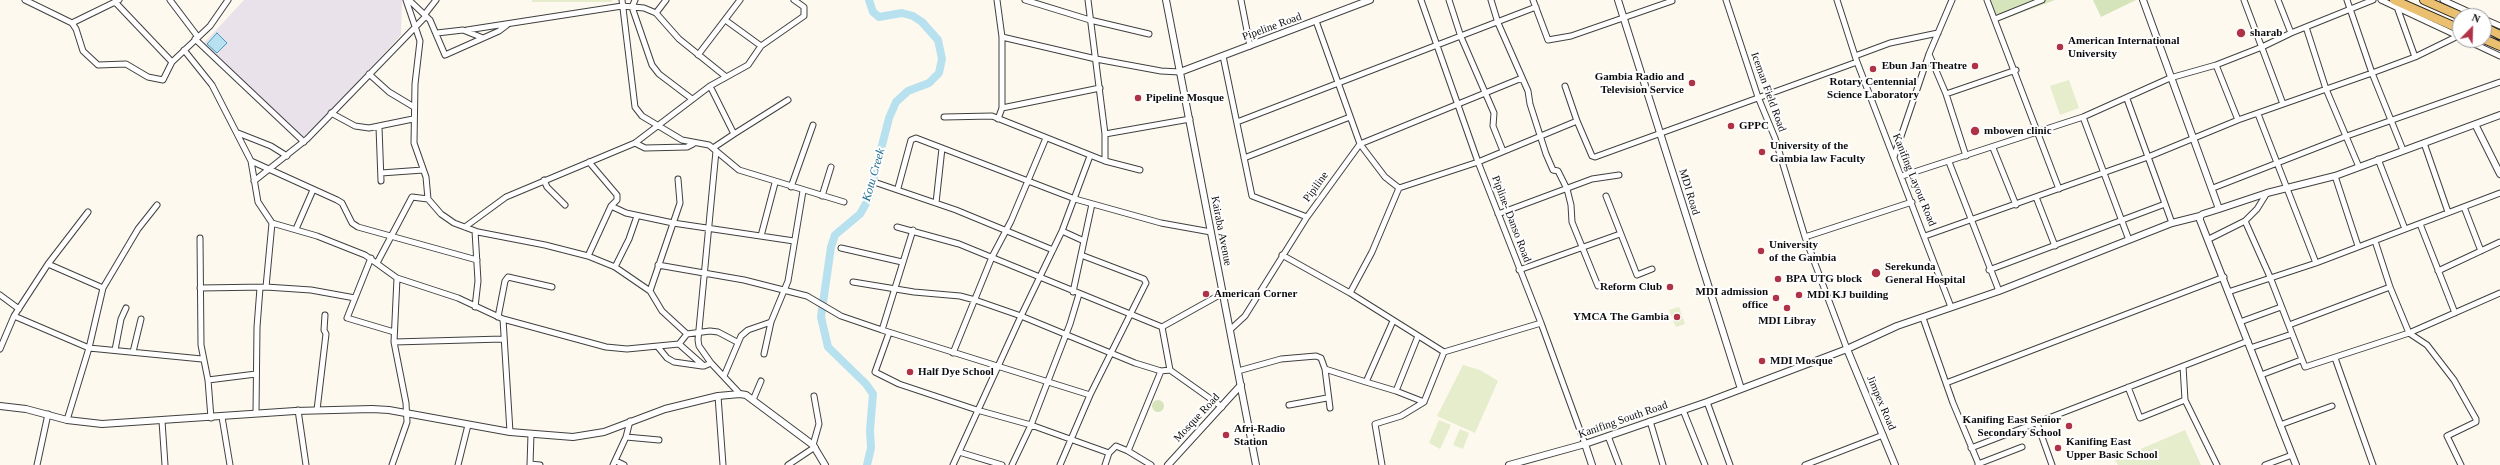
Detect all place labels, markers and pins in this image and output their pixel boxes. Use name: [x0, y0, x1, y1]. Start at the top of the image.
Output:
place label: sharab: [2250, 26, 2282, 40]
marker: sharab: [2235, 27, 2247, 39]
place label: American International University: [2068, 34, 2180, 60]
marker: American International University: [2055, 42, 2065, 52]
place label: Ebun Jan Theatre: [1882, 59, 1967, 73]
marker: Ebun Jan Theatre: [1970, 61, 1980, 71]
marker: Rotary Centennial Science Laboratory: [1868, 64, 1878, 74]
place label: Gambia Radio and Television Service: [1595, 70, 1684, 96]
place label: Rotary Centennial Science Laboratory: [1827, 75, 1919, 101]
marker: Gambia Radio and Television Service: [1687, 78, 1697, 88]
place label: Pipeline Mosque: [1146, 91, 1224, 105]
marker: Pipeline Mosque: [1133, 93, 1143, 103]
place label: GPPC: [1739, 119, 1769, 133]
marker: GPPC: [1726, 121, 1736, 131]
place label: mbowen clinic: [1984, 124, 2052, 138]
marker: mbowen clinic: [1969, 125, 1981, 137]
place label: University of the Gambia law Faculty: [1770, 139, 1865, 165]
marker: University of the Gambia law Faculty: [1757, 147, 1767, 157]
place label: University of the Gambia: [1769, 238, 1836, 264]
marker: University of the Gambia: [1756, 246, 1766, 256]
place label: Serekunda General Hospital: [1885, 260, 1965, 286]
marker: Serekunda General Hospital: [1870, 267, 1882, 279]
place label: BPA UTG block: [1786, 272, 1862, 286]
marker: BPA UTG block: [1773, 274, 1783, 284]
place label: Reform Club: [1600, 280, 1662, 294]
marker: Reform Club: [1665, 282, 1675, 292]
place label: MDI admission office: [1696, 285, 1768, 311]
place label: American Corner: [1214, 287, 1297, 301]
place label: MDI KJ building: [1807, 288, 1888, 302]
marker: American Corner: [1201, 289, 1211, 299]
marker: MDI KJ building: [1794, 290, 1804, 300]
marker: MDI admission office: [1771, 293, 1781, 303]
marker: MDI Libray: [1782, 303, 1792, 313]
place label: YMCA The Gambia: [1573, 310, 1669, 324]
marker: YMCA The Gambia: [1672, 312, 1682, 322]
place label: MDI Libray: [1758, 314, 1816, 328]
place label: MDI Mosque: [1770, 354, 1833, 368]
marker: MDI Mosque: [1757, 356, 1767, 366]
place label: Half Dye School: [918, 365, 994, 379]
marker: Half Dye School: [905, 367, 915, 377]
place label: Kanifing East Senior Secondary School: [1963, 413, 2061, 439]
marker: Kanifing East Senior Secondary School: [2064, 421, 2074, 431]
place label: Afri-Radio Station: [1234, 422, 1285, 448]
marker: Afri-Radio Station: [1221, 430, 1231, 440]
place label: Kanifing East Upper Basic School: [2066, 435, 2158, 461]
marker: Kanifing East Upper Basic School: [2053, 443, 2063, 453]

